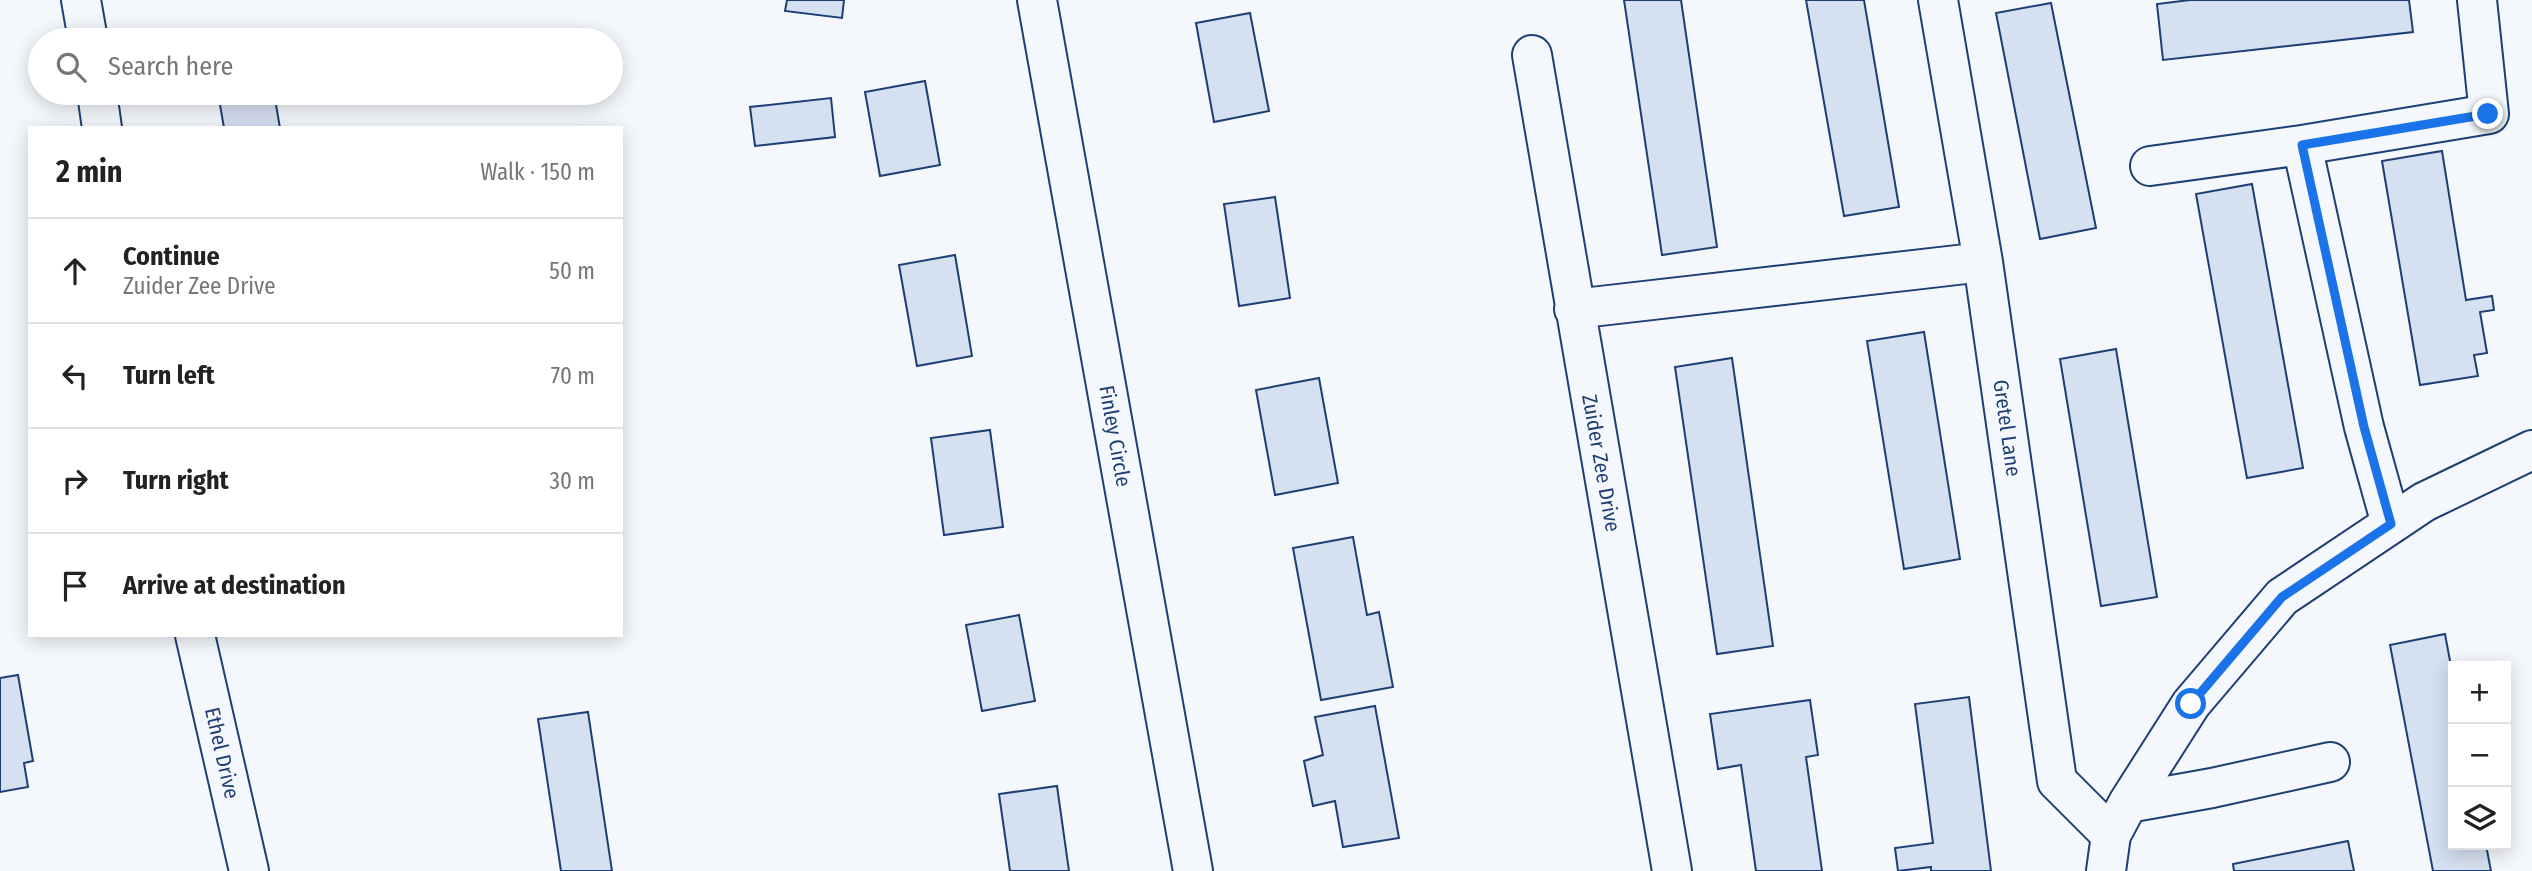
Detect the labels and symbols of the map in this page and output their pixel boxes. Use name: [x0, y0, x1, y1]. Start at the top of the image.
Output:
route end: [2472, 98, 2503, 129]
street label: Gretel Lane: [1987, 378, 2027, 478]
street label: Finley Circle: [1093, 383, 1137, 489]
street label: Zuider Zee Drive: [1576, 392, 1626, 534]
route start: [2175, 688, 2206, 719]
street label: Ethel Drive: [199, 705, 245, 801]

